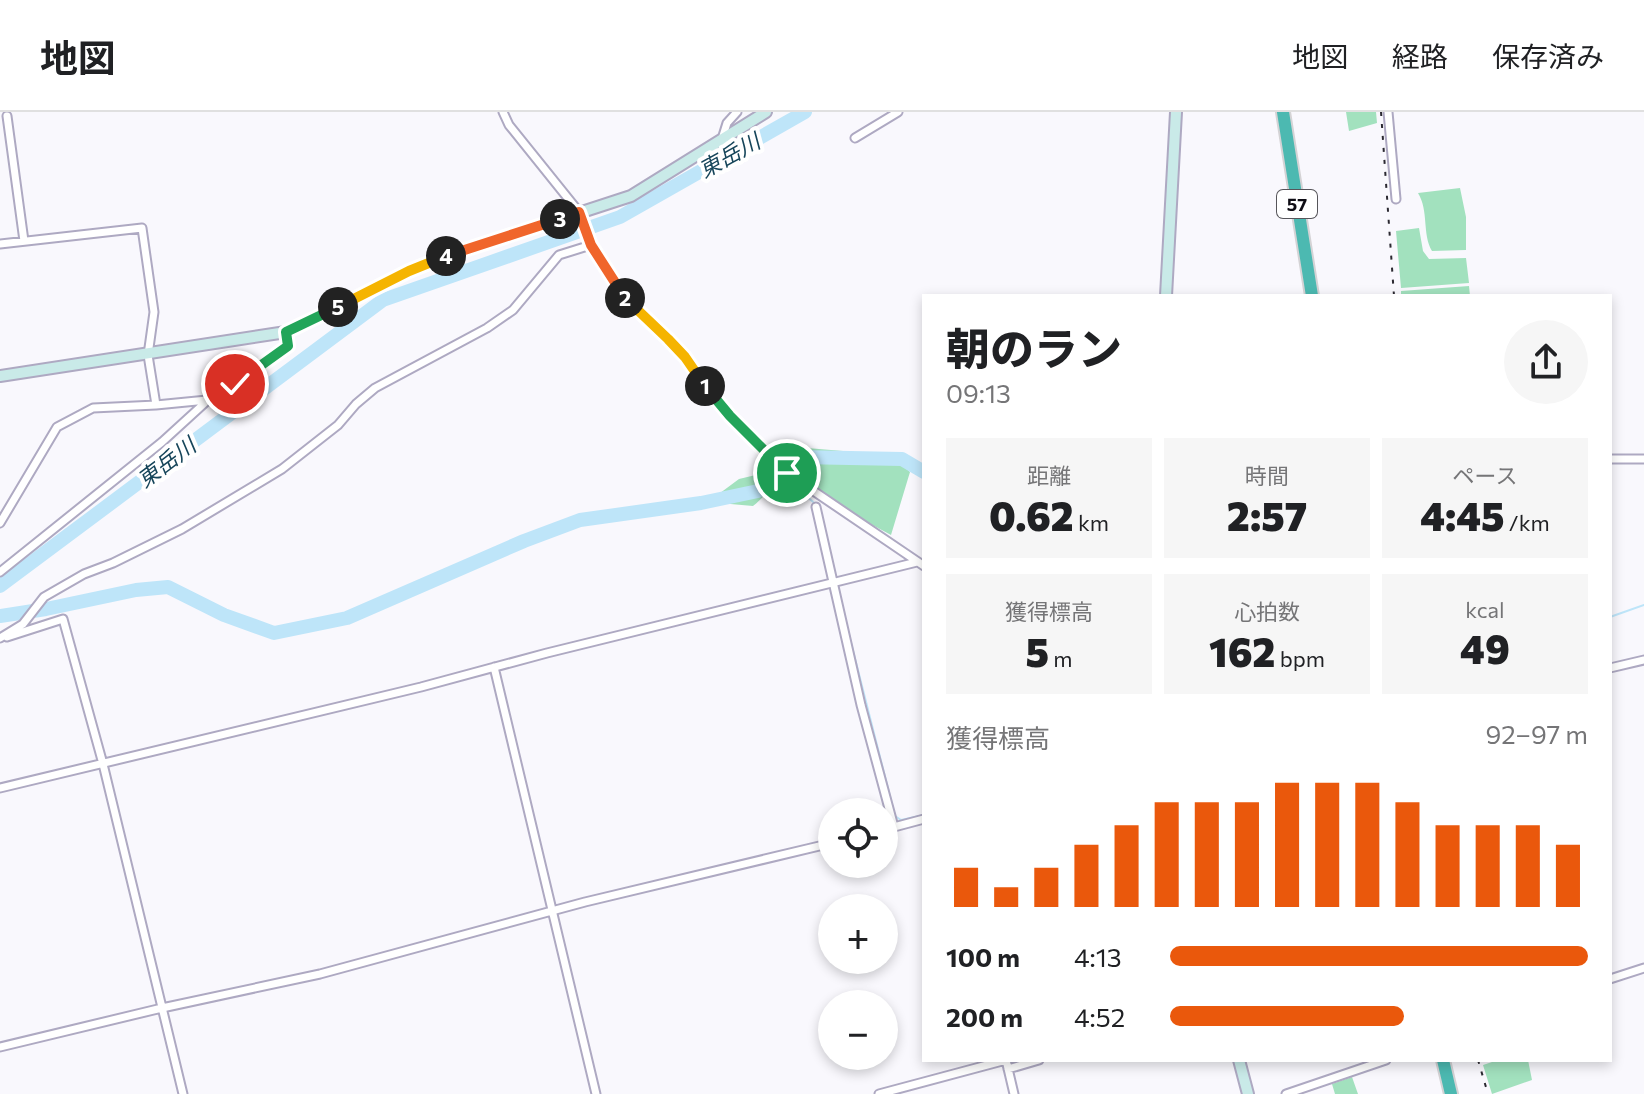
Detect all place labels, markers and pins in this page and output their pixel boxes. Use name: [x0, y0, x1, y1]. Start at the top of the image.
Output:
pin: 3: [540, 199, 580, 239]
pin: 4: [426, 236, 466, 276]
pin: 2: [605, 278, 645, 318]
pin: 5: [318, 287, 358, 327]
pin: [201, 350, 269, 418]
pin: 1: [685, 366, 725, 406]
pin: [753, 439, 821, 507]

